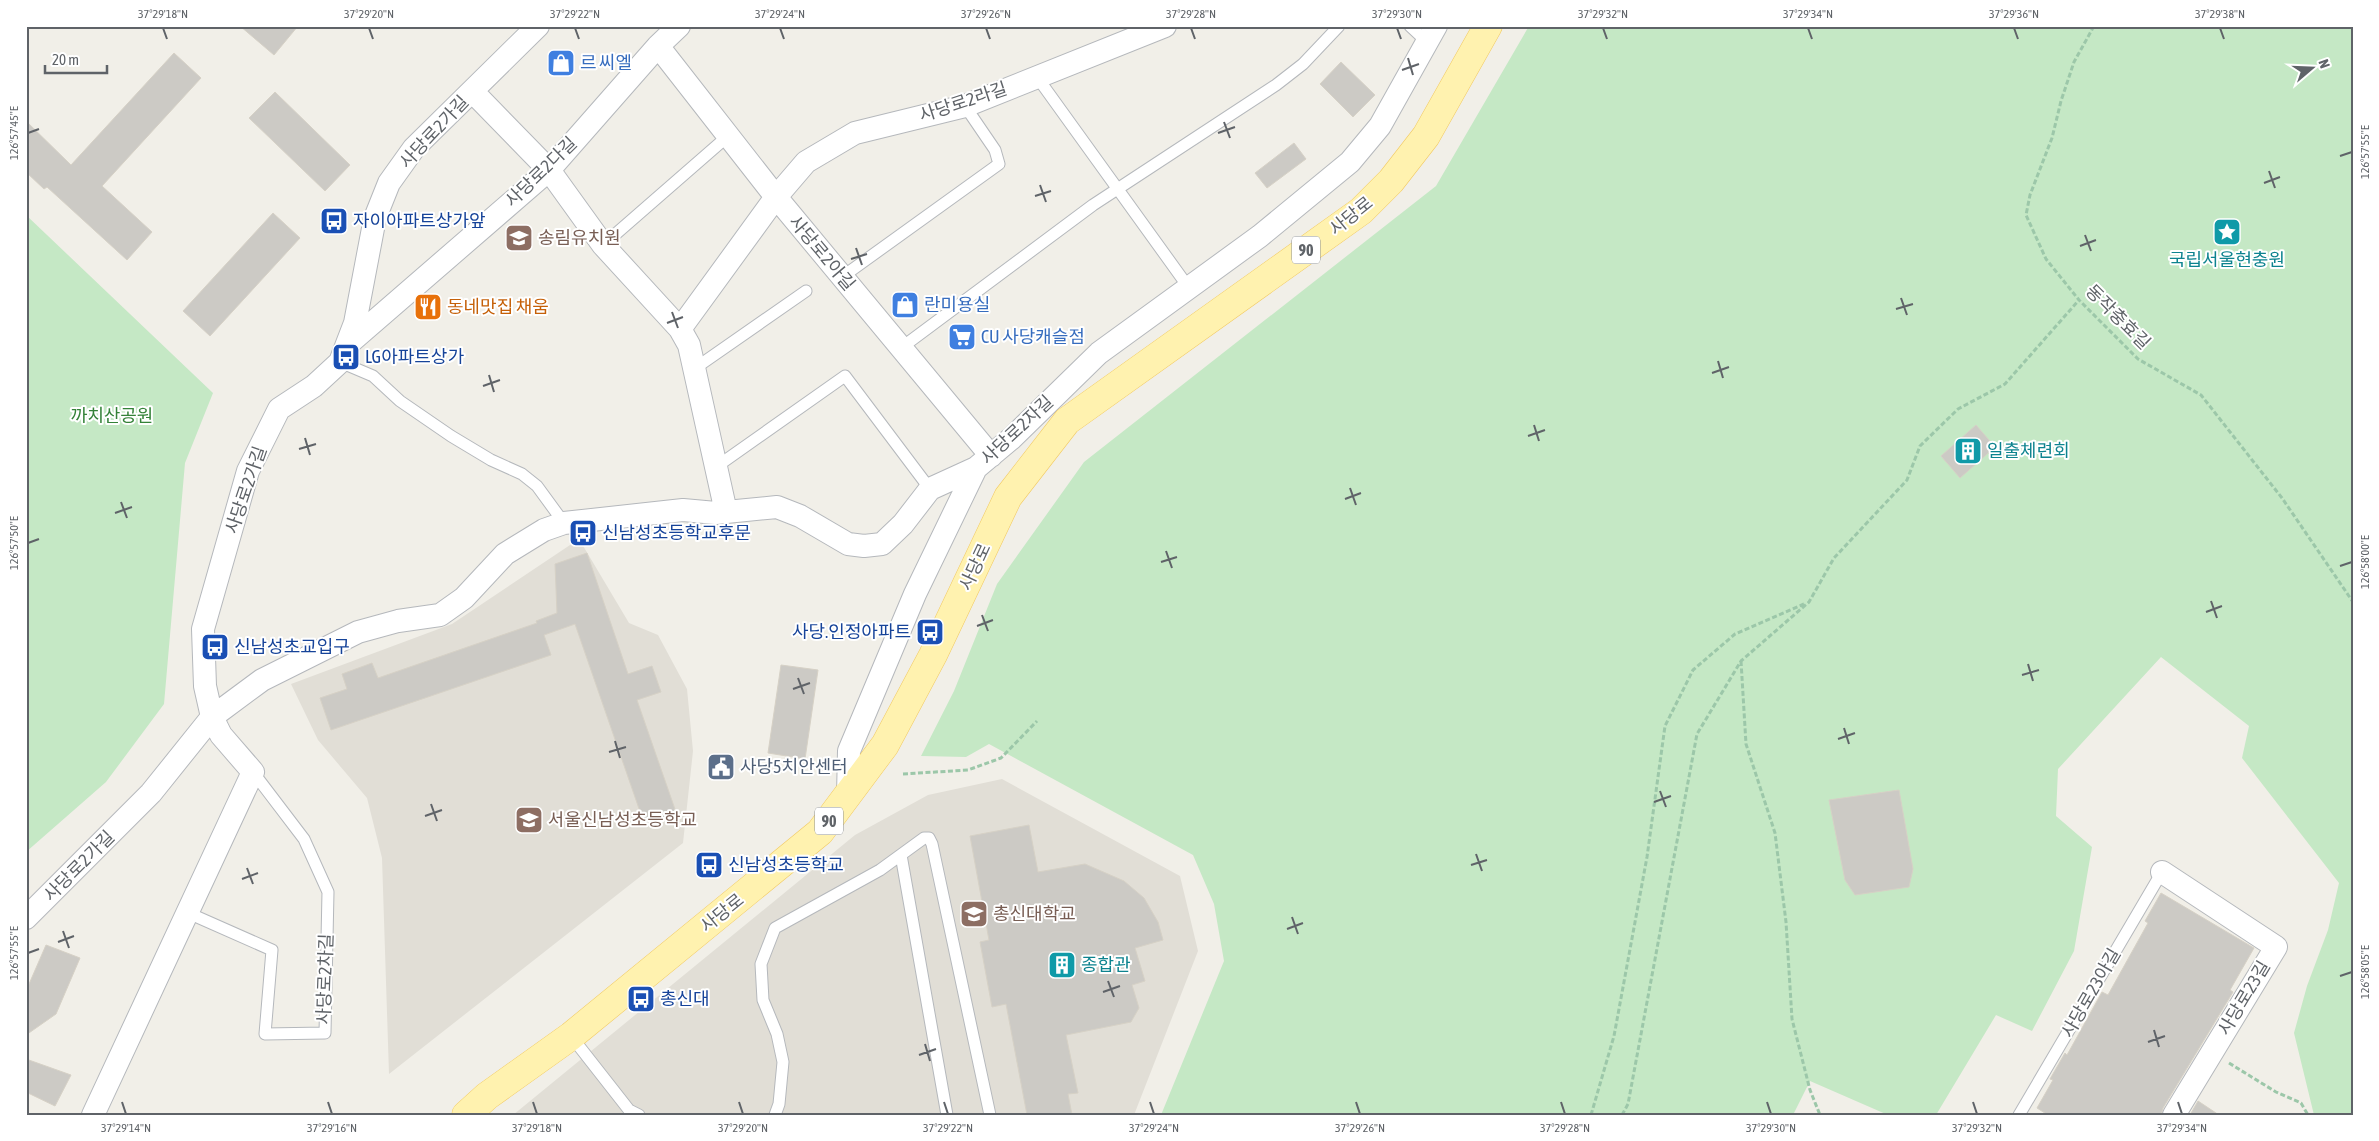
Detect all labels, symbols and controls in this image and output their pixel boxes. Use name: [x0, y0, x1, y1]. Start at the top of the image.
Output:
text: 37°29'18"N: [138, 7, 188, 21]
text: 37°29'20"N: [344, 7, 394, 21]
text: 37°29'22"N: [550, 7, 600, 21]
text: 37°29'24"N: [755, 7, 805, 21]
text: 37°29'26"N: [961, 7, 1011, 21]
text: 37°29'28"N: [1166, 7, 1216, 21]
text: 37°29'30"N: [1372, 7, 1422, 21]
text: 37°29'32"N: [1578, 7, 1628, 21]
text: 37°29'34"N: [1783, 7, 1833, 21]
text: 37°29'36"N: [1989, 7, 2039, 21]
text: 37°29'38"N: [2195, 7, 2245, 21]
scale bar: [45, 42, 108, 74]
north arrow: [2286, 42, 2336, 92]
shop icon: 르 씨엘: [546, 48, 576, 78]
text: 20 m: [52, 51, 79, 68]
place label: 르 씨엘: [580, 52, 632, 73]
text: N: [2315, 57, 2333, 70]
street label: 사당로2라길: [916, 77, 1009, 126]
street label: 사당로2가길: [395, 91, 472, 172]
text: 126°57'45"E: [7, 106, 21, 160]
text: 126°57'55"E: [2358, 125, 2372, 179]
street label: 사당로2다길: [501, 132, 581, 211]
street label: 사당로: [1325, 192, 1377, 239]
bus stop icon: 자이아파트상가앞: [319, 206, 349, 236]
place label: 자이아파트상가앞: [353, 210, 485, 231]
street label: 사당로2아길: [785, 211, 860, 294]
place icon: 국립서울현충원: [2212, 217, 2242, 247]
school or university icon: 송림유치원: [504, 223, 534, 253]
place label: 송림유치원: [538, 227, 621, 248]
road number: 90: [1292, 236, 1320, 264]
place label: 국립서울현충원: [2169, 249, 2285, 270]
street label: 동작충효길: [2082, 280, 2155, 353]
shop icon: 란미용실: [890, 290, 920, 320]
restaurant icon: 동네맛집 채움: [413, 292, 443, 322]
place label: 란미용실: [924, 294, 990, 315]
place label: 동네맛집 채움: [447, 296, 549, 317]
supermarket icon: CU 사당캐슬점: [947, 322, 977, 352]
place label: CU 사당캐슬점: [981, 326, 1085, 347]
bus stop icon: LG아파트상가: [331, 342, 361, 372]
place label: LG아파트상가: [365, 346, 464, 367]
street label: 사당로2자길: [976, 391, 1057, 468]
park label: 까치산공원: [71, 405, 153, 426]
building icon: 일출체련회: [1953, 436, 1983, 466]
place label: 일출체련회: [1987, 440, 2070, 461]
street label: 사당로2가길: [221, 443, 270, 536]
text: 126°57'50"E: [7, 516, 21, 570]
bus stop icon: 신남성초등학교후문: [568, 518, 598, 548]
place label: 신남성초등학교후문: [602, 522, 751, 543]
text: 126°58'00"E: [2358, 535, 2372, 589]
street label: 사당로: [955, 540, 995, 594]
bus stop icon: 사당.인정아파트: [915, 617, 945, 647]
place label: 사당.인정아파트: [792, 621, 911, 642]
bus stop icon: 신남성초교입구: [200, 632, 230, 662]
place label: 신남성초교입구: [234, 636, 350, 657]
public building icon: 사당5치안센터: [706, 752, 736, 782]
place label: 사당5치안센터: [740, 756, 848, 777]
school or university icon: 서울신남성초등학교: [514, 805, 544, 835]
road number: 90: [815, 808, 843, 834]
place label: 서울신남성초등학교: [548, 809, 697, 830]
street label: 사당로2가길: [39, 826, 118, 905]
bus stop icon: 신남성초등학교: [694, 850, 724, 880]
place label: 신남성초등학교: [728, 854, 844, 875]
street label: 사당로: [696, 889, 748, 936]
school or university icon: 총신대학교: [959, 899, 989, 929]
place label: 총신대학교: [993, 903, 1076, 924]
text: 126°57'55"E: [7, 926, 21, 980]
street label: 사당로2차길: [312, 933, 337, 1025]
street label: 사당로23아길: [2057, 944, 2125, 1041]
text: 126°58'05"E: [2358, 945, 2372, 999]
building icon: 종합관: [1047, 950, 1077, 980]
place label: 종합관: [1081, 954, 1131, 975]
street label: 사당로23길: [2213, 957, 2274, 1039]
bus stop icon: 총신대: [626, 984, 656, 1014]
place label: 총신대: [660, 988, 710, 1009]
text: 37°29'14"N: [101, 1121, 151, 1135]
text: 37°29'16"N: [307, 1121, 357, 1135]
text: 37°29'18"N: [512, 1121, 562, 1135]
text: 37°29'20"N: [718, 1121, 768, 1135]
text: 37°29'22"N: [923, 1121, 973, 1135]
text: 37°29'24"N: [1129, 1121, 1179, 1135]
text: 37°29'26"N: [1335, 1121, 1385, 1135]
text: 37°29'28"N: [1540, 1121, 1590, 1135]
text: 37°29'30"N: [1746, 1121, 1796, 1135]
text: 37°29'32"N: [1952, 1121, 2002, 1135]
text: 37°29'34"N: [2157, 1121, 2207, 1135]

